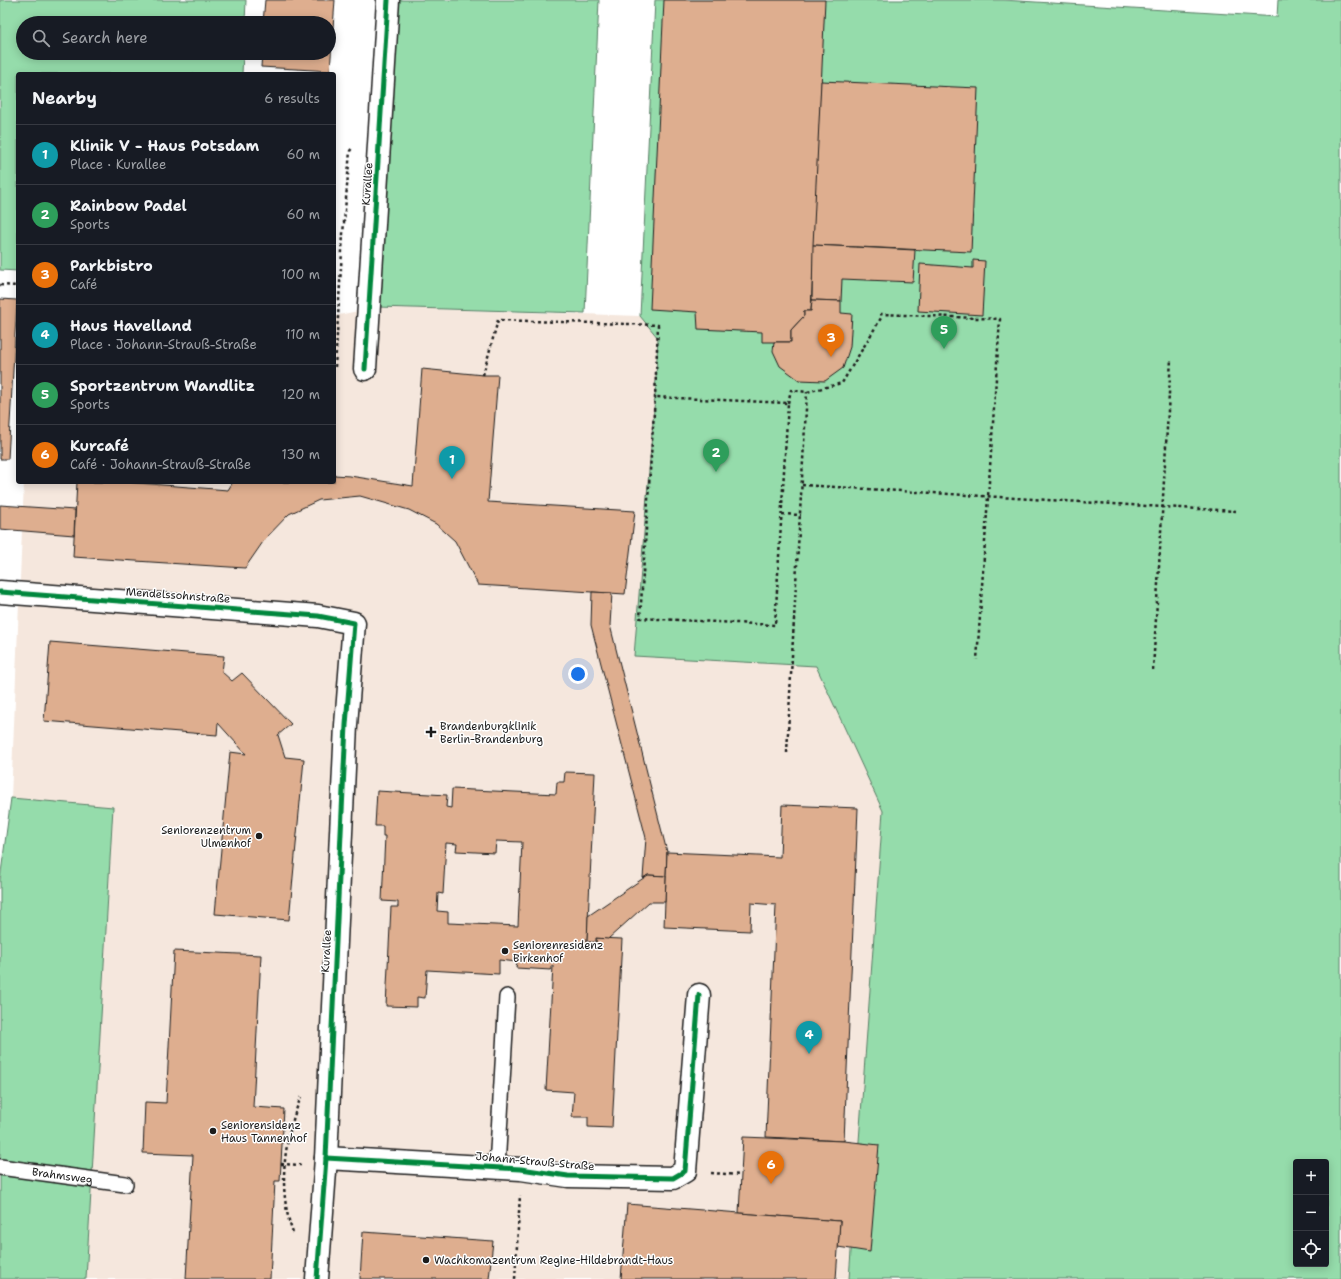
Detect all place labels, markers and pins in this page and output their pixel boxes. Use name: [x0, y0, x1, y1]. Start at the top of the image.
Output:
pin: 5: [931, 316, 957, 349]
pin: 3: [818, 324, 844, 357]
pin: 2: [703, 439, 729, 472]
pin: 1: [439, 446, 465, 479]
place label: Brandenburgklinik Berlin-Brandenburg: [440, 719, 543, 747]
marker: Brandenburgklinik Berlin-Brandenburg: [425, 726, 437, 738]
place label: Seniorenzentrum Ulmenhof: [161, 823, 252, 851]
marker: Seniorenzentrum Ulmenhof: [254, 831, 264, 841]
place label: Seniorenresidenz Birkenhof: [513, 938, 604, 966]
marker: Seniorenresidenz Birkenhof: [500, 946, 510, 956]
pin: 4: [796, 1021, 822, 1054]
place label: Seniorensidenz Haus Tannenhof: [221, 1118, 308, 1146]
marker: Seniorensidenz Haus Tannenhof: [208, 1126, 218, 1136]
pin: 6: [758, 1151, 784, 1184]
place label: Wachkomazentrum Regine-Hildebrandt-Haus: [434, 1253, 673, 1268]
marker: Wachkomazentrum Regine-Hildebrandt-Haus: [421, 1255, 431, 1265]

